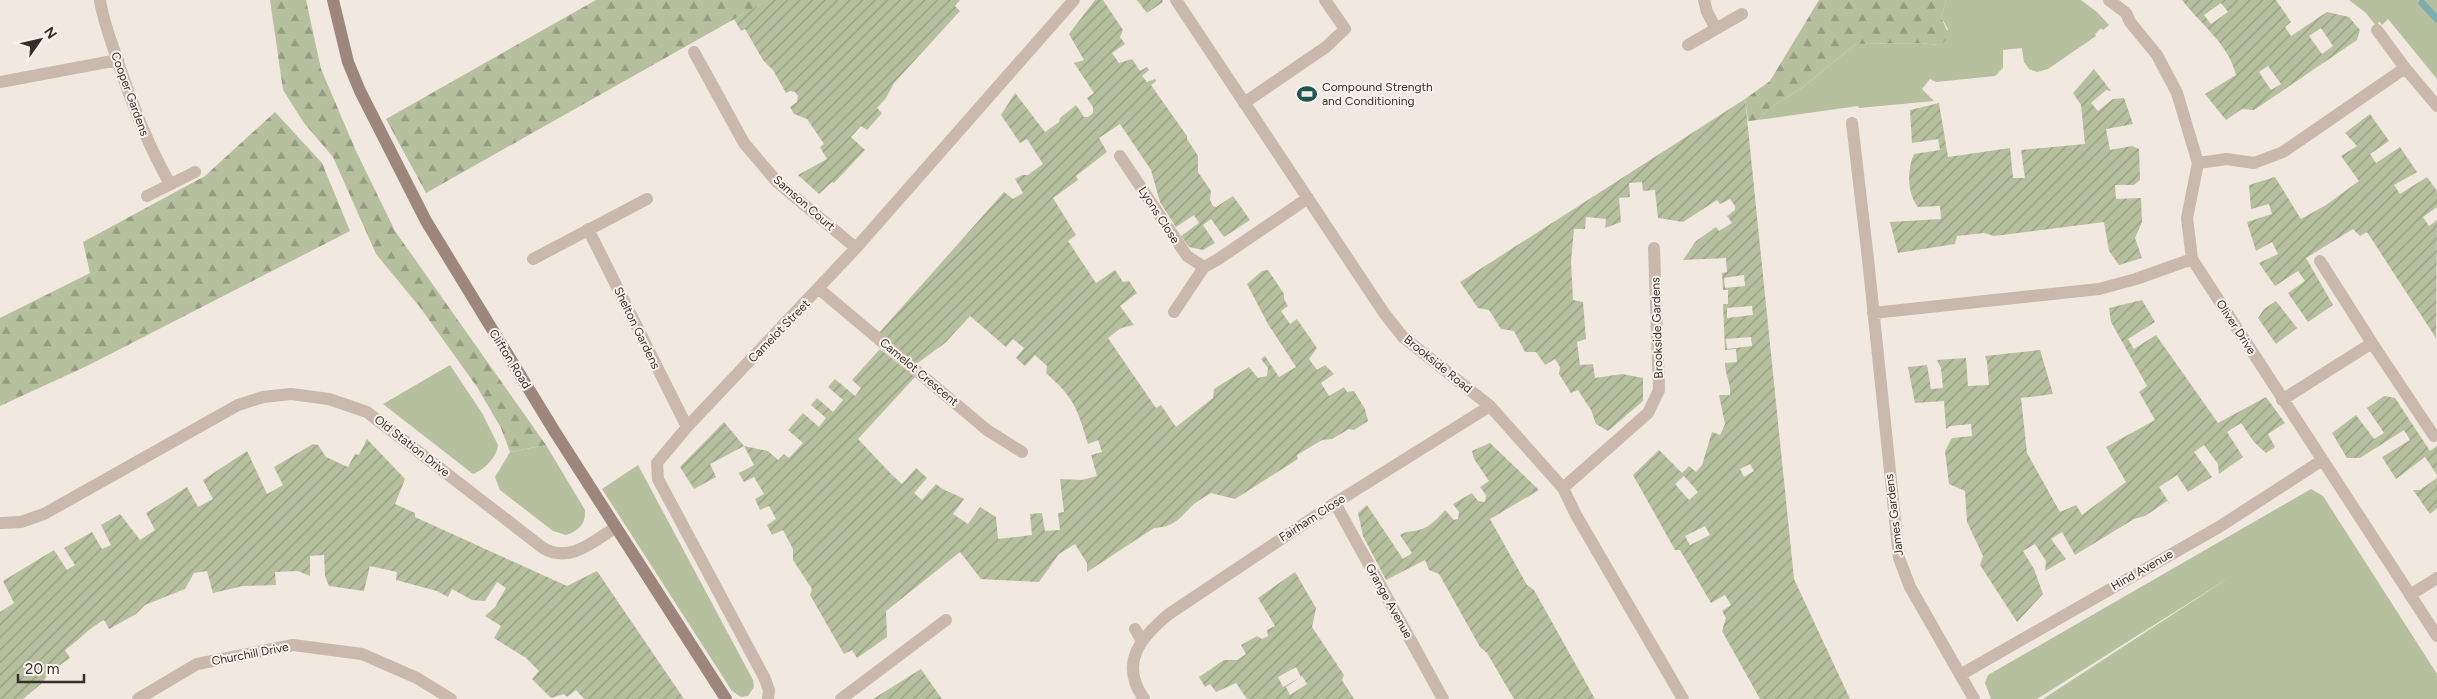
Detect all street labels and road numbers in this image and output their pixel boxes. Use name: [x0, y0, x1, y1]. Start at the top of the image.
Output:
street label: Cooper Gardens: [108, 50, 152, 138]
street label: Samson Court: [770, 173, 838, 234]
street label: Lyons Close: [1135, 184, 1183, 246]
street label: Brookside Gardens: [1648, 277, 1666, 379]
street label: Shelton Gardens: [611, 285, 663, 372]
street label: Camelot Street: [745, 296, 813, 365]
street label: Oliver Drive: [2213, 297, 2259, 357]
street label: Clifton Road: [486, 327, 534, 391]
street label: Brookside Road: [1401, 332, 1475, 396]
street label: Camelot Crescent: [877, 335, 961, 409]
street label: Old Station Drive: [372, 412, 453, 480]
street label: James Gardens: [1882, 473, 1906, 557]
street label: Fairham Close: [1276, 491, 1348, 545]
street label: Hind Avenue: [2109, 546, 2176, 593]
street label: Grange Avenue: [1363, 561, 1415, 641]
street label: Churchill Drive: [210, 640, 290, 668]

